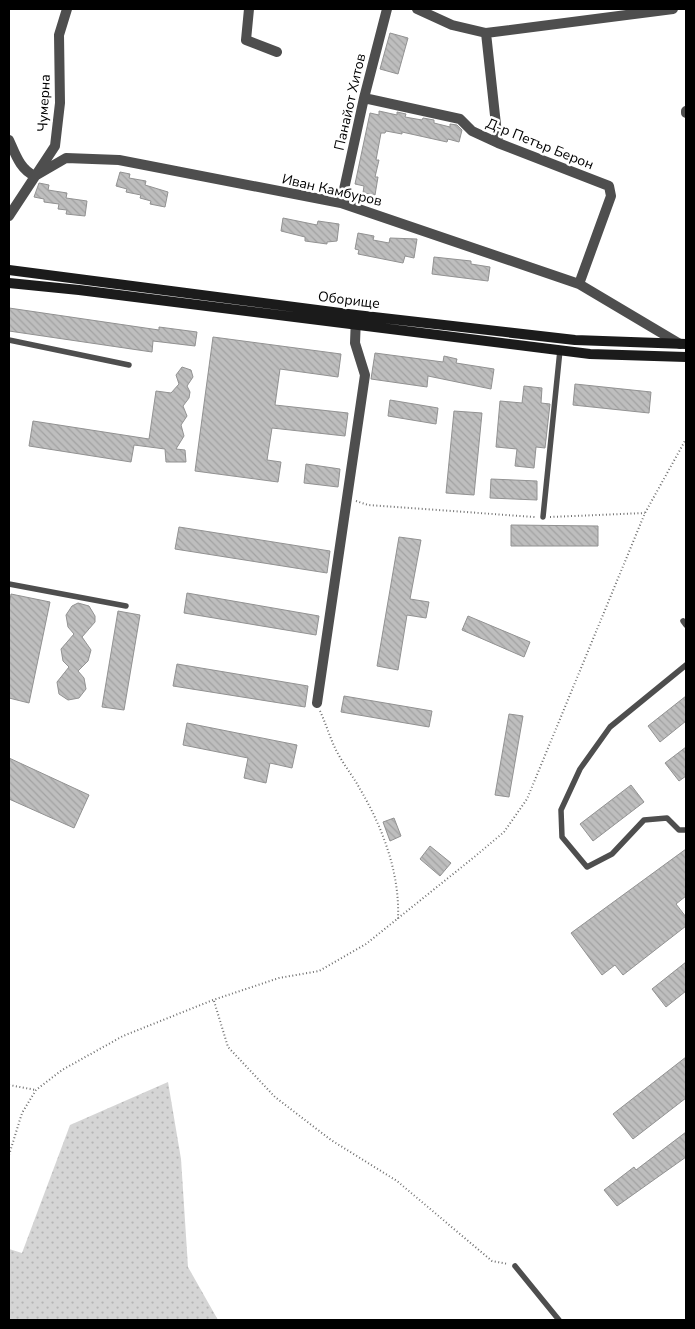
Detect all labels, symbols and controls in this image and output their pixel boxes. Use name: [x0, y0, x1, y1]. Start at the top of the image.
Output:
street label: Панайот Хитов: [330, 51, 370, 152]
street label: Чумерна: [33, 74, 55, 132]
street label: Д-р Петър Берон: [483, 114, 597, 174]
street label: Иван Камбуров: [280, 169, 384, 211]
street label: Оборище: [317, 287, 381, 313]

